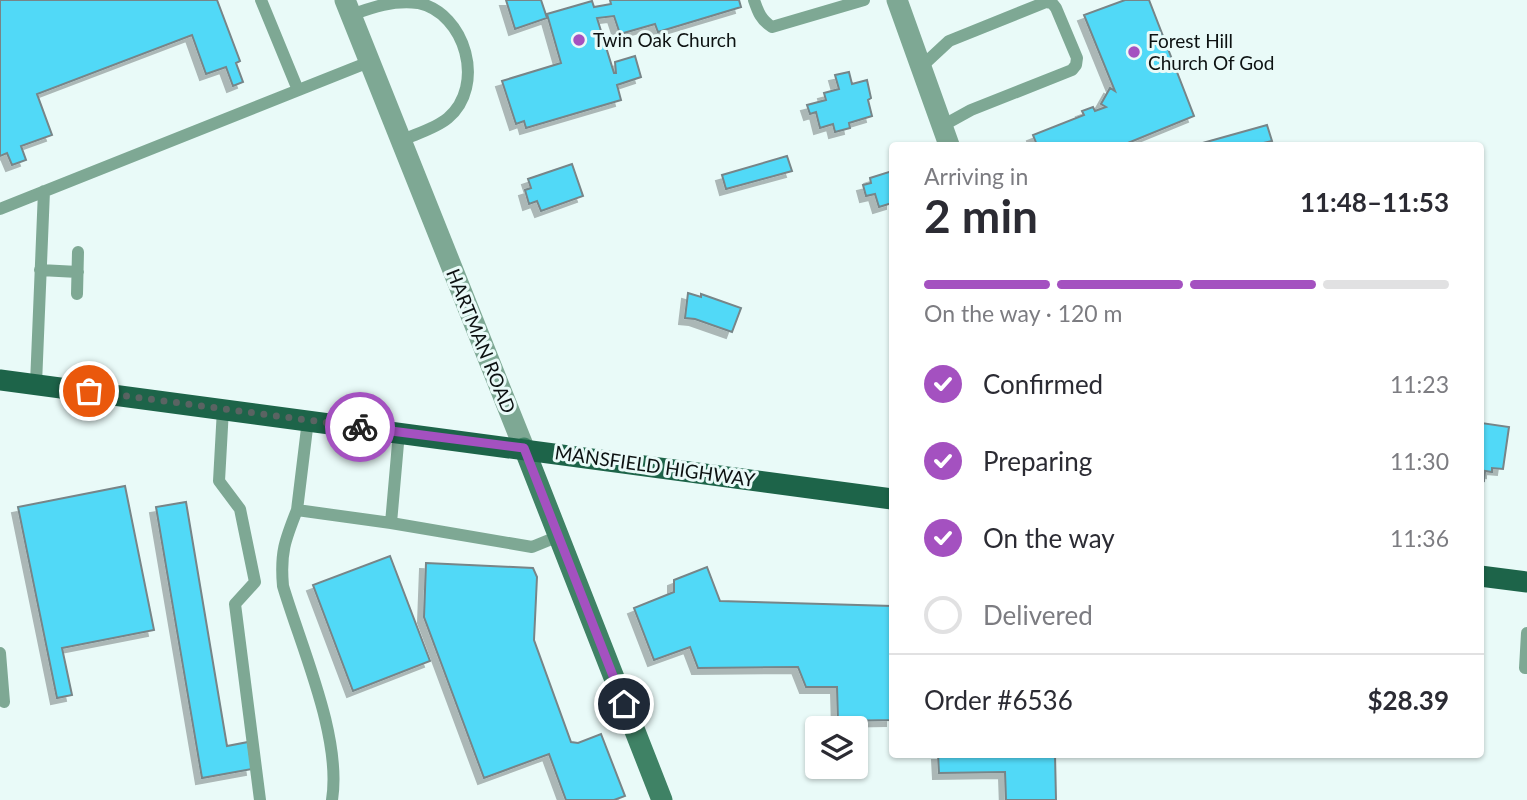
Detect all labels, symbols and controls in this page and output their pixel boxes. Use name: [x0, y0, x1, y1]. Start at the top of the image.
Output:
place label: Twin Oak Church: [593, 28, 737, 51]
place label: Forest Hill Church Of God: [1148, 29, 1274, 74]
marker: Twin Oak Church: [571, 32, 587, 48]
marker: Forest Hill Church Of God: [1126, 44, 1142, 60]
text: Arriving in: [924, 162, 1028, 190]
text: 11:48–11:53: [1300, 186, 1449, 218]
text: 2 min: [924, 188, 1038, 243]
street label: HARTMAN ROAD: [442, 265, 521, 416]
text: On the way · 120 m: [924, 299, 1123, 327]
pin: [59, 361, 119, 421]
icon: check: [924, 365, 962, 403]
text: Confirmed: [983, 368, 1103, 400]
text: 11:23: [1390, 370, 1449, 398]
icon: bag: [70, 372, 108, 410]
courier: [325, 392, 395, 462]
icon: bike: [341, 408, 379, 446]
street label: MANSFIELD HIGHWAY: [554, 440, 757, 491]
icon: check: [924, 442, 962, 480]
text: Preparing: [983, 445, 1092, 477]
text: 11:30: [1390, 447, 1449, 475]
icon: check: [924, 519, 962, 557]
text: On the way: [983, 522, 1115, 554]
text: 11:36: [1390, 524, 1449, 552]
text: Delivered: [983, 599, 1093, 631]
pin: [594, 674, 654, 734]
text: Order #6536: [924, 684, 1073, 716]
text: $28.39: [1367, 684, 1449, 716]
icon: home: [605, 685, 643, 723]
map controls: [805, 716, 868, 779]
button: layers: [805, 716, 868, 779]

